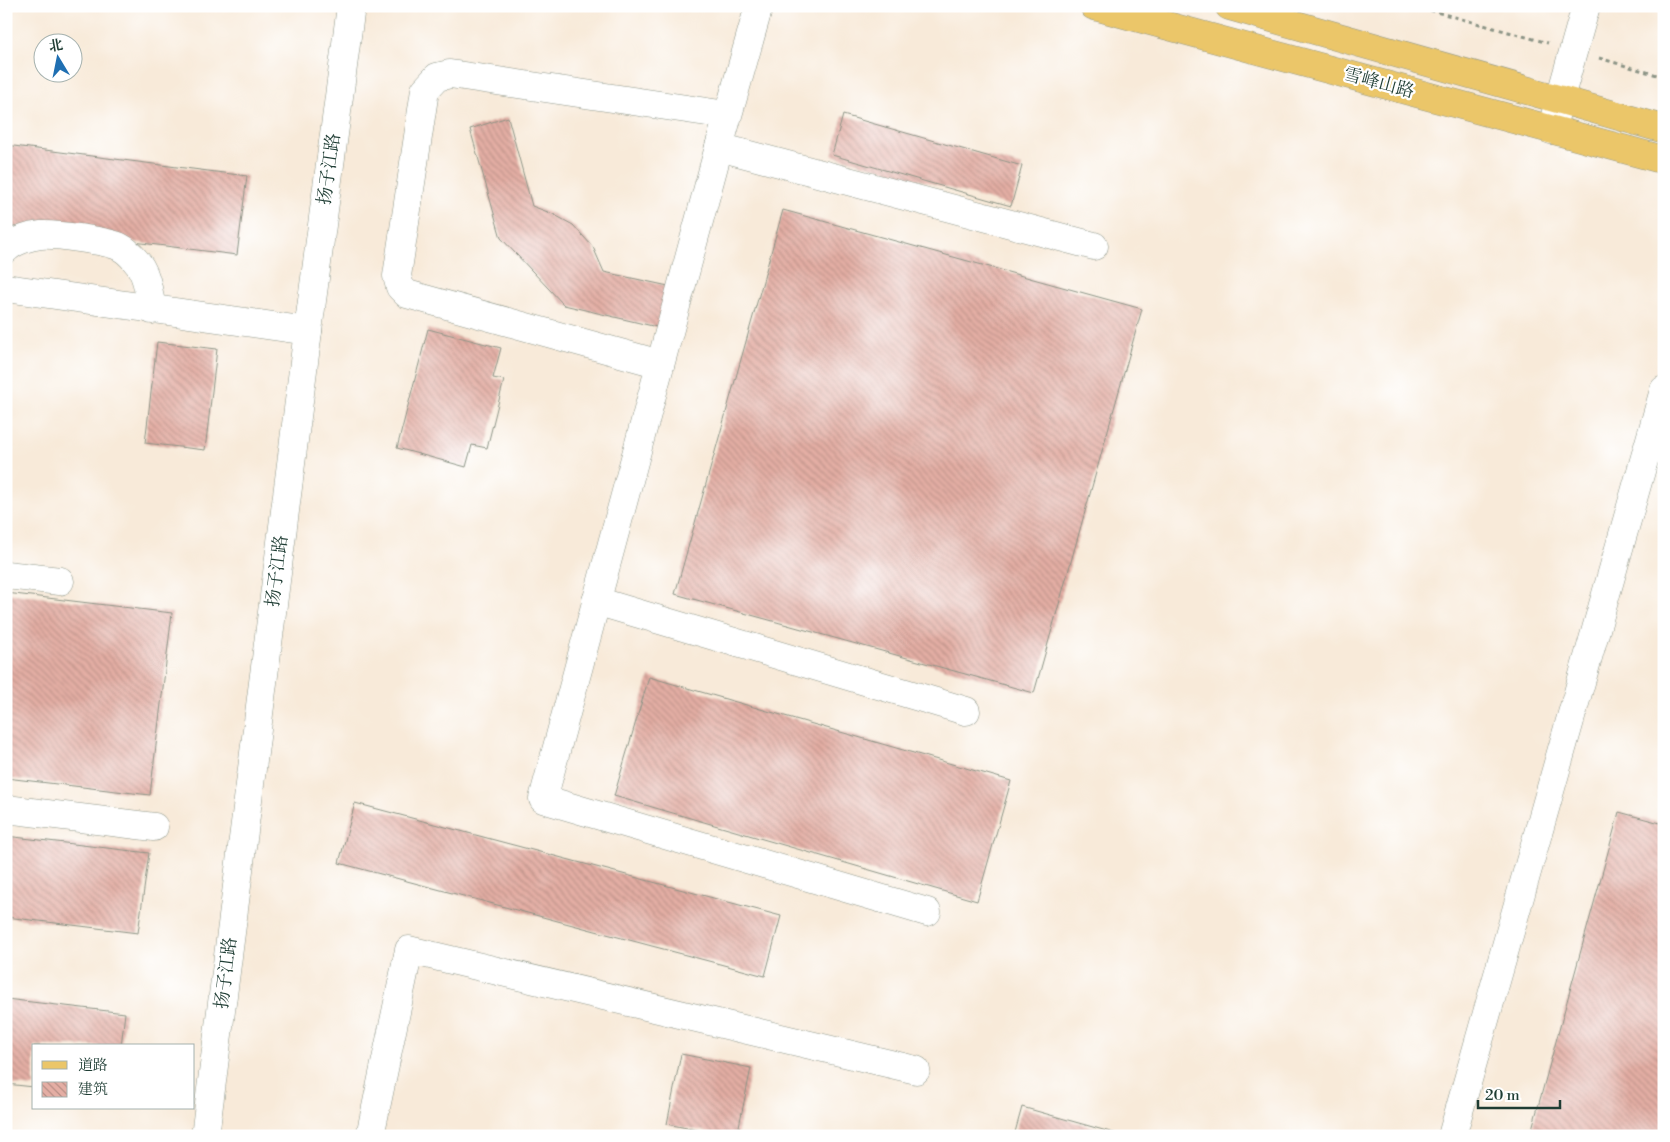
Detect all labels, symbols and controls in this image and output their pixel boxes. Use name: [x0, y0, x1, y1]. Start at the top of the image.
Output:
north arrow: [32, 32, 82, 82]
text: 北: [47, 36, 64, 56]
street label: 雪峰山路: [1341, 63, 1417, 103]
street label: 扬子江路: [313, 132, 345, 206]
street label: 扬子江路: [261, 534, 293, 608]
street label: 扬子江路: [210, 936, 242, 1010]
legend: [32, 1044, 195, 1110]
text: 道路: [78, 1056, 108, 1075]
scale bar: [1478, 1077, 1560, 1109]
text: 建筑: [78, 1080, 108, 1099]
text: 20 m: [1485, 1086, 1520, 1105]

